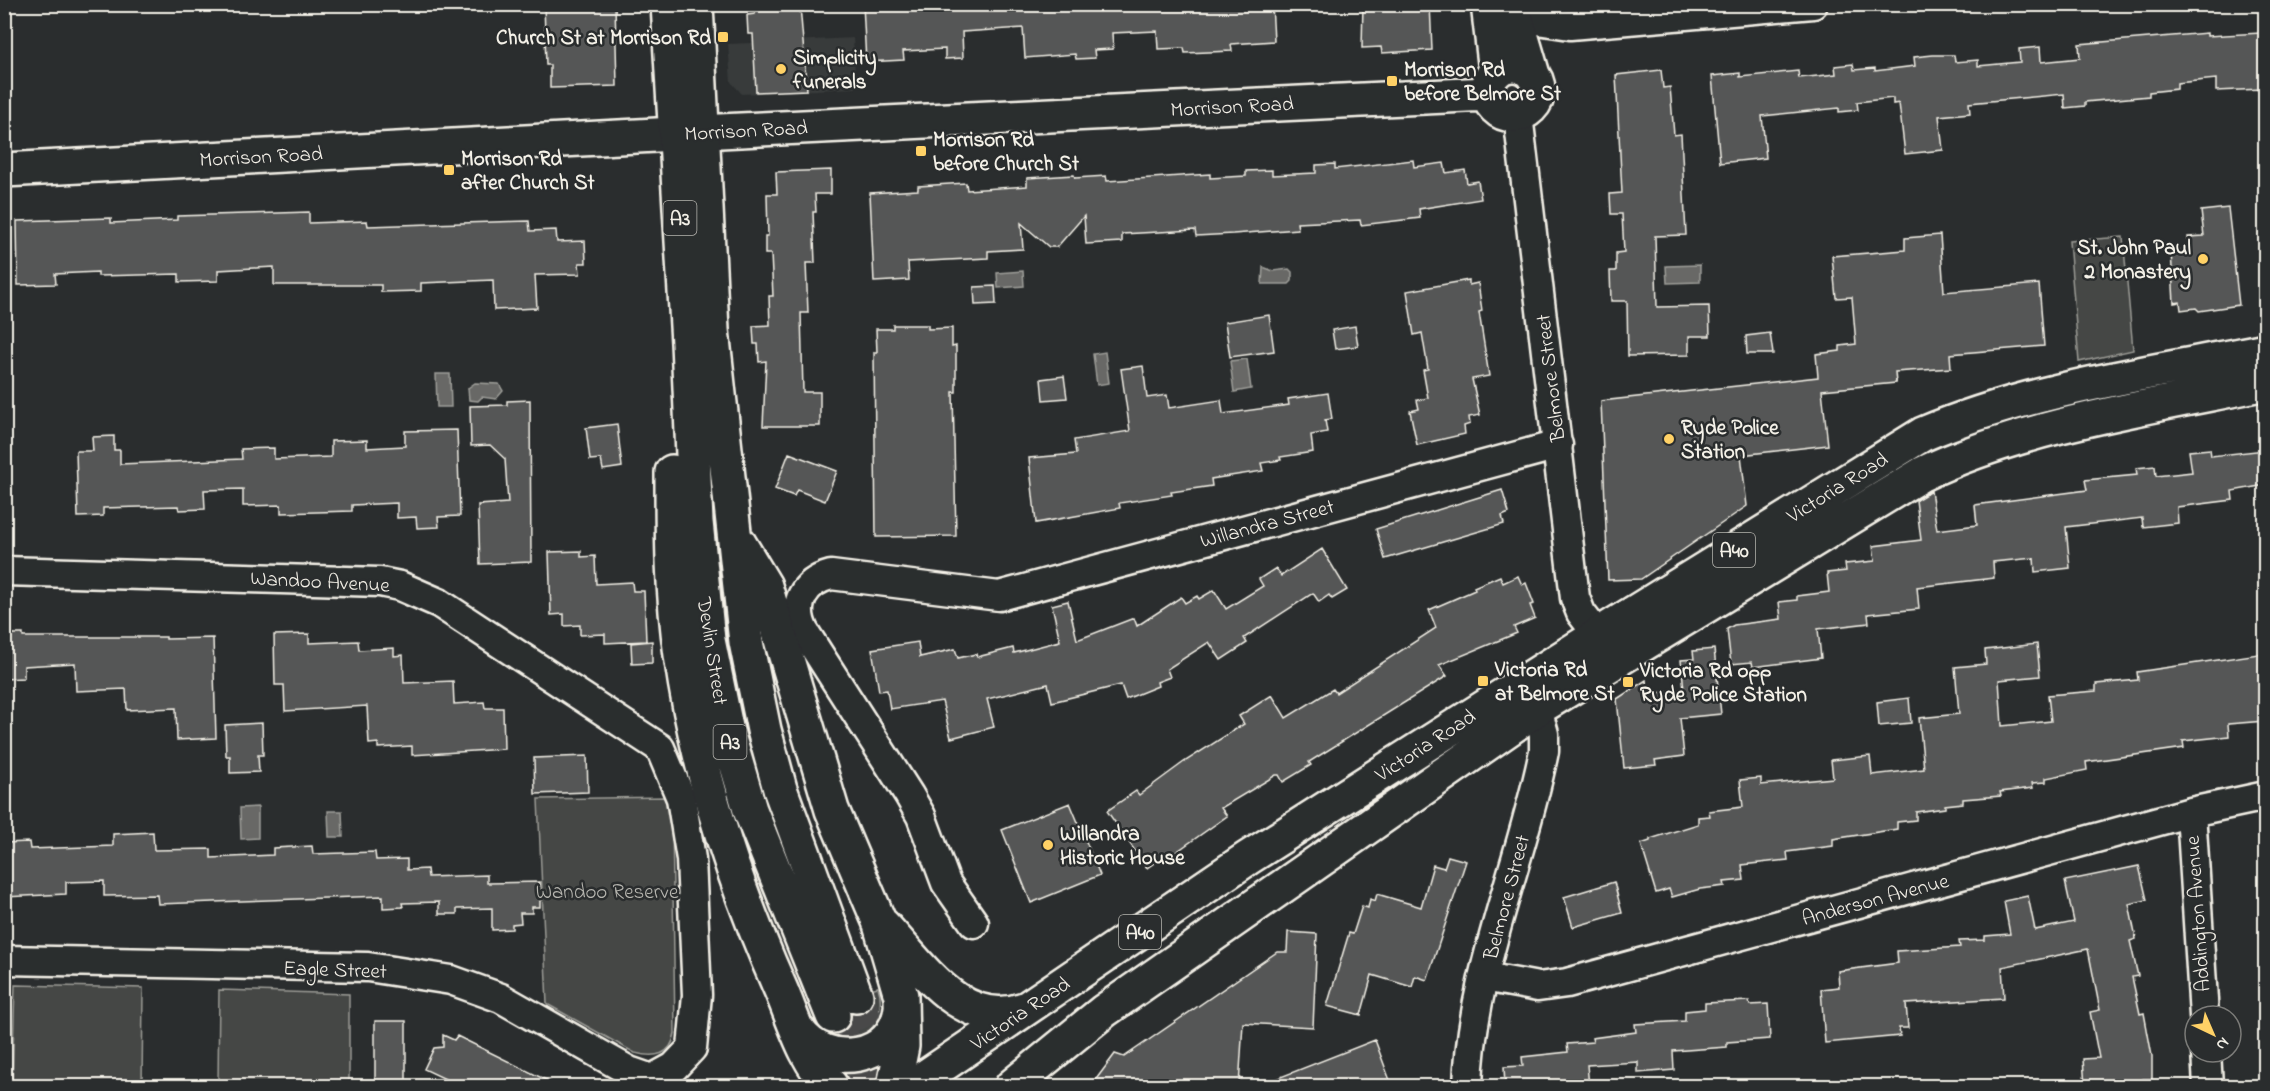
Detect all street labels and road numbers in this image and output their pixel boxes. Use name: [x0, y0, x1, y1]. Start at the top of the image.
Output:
street label: Morrison Road: [1170, 90, 1295, 126]
street label: Morrison Road: [684, 114, 809, 150]
street label: Morrison Road: [199, 140, 324, 176]
road number: A3: [664, 201, 696, 235]
street label: Belmore Street: [1529, 312, 1575, 444]
street label: Victoria Road: [1781, 446, 1895, 532]
street label: Willandra Street: [1197, 493, 1338, 557]
road number: A40: [1713, 533, 1755, 567]
street label: Wandoo Avenue: [249, 564, 391, 602]
street label: Devlin Street: [688, 594, 734, 707]
street label: Victoria Road: [1369, 703, 1482, 791]
road number: A3: [714, 725, 746, 759]
street label: Belmore Street: [1477, 832, 1539, 964]
street label: Addington Avenue: [2179, 834, 2221, 993]
street label: Anderson Avenue: [1799, 867, 1953, 935]
road number: A40: [1119, 915, 1161, 949]
street label: Eagle Street: [282, 954, 387, 990]
street label: Victoria Road: [964, 970, 1077, 1060]

